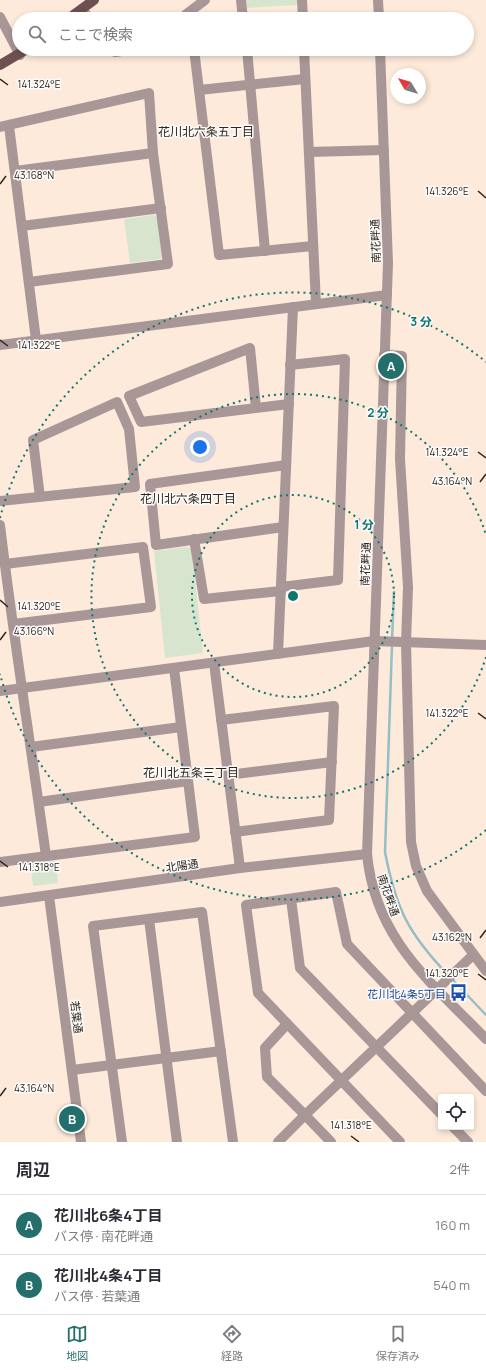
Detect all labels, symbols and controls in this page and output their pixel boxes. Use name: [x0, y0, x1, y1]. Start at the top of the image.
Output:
search box: [12, 12, 474, 56]
icon: search: [26, 23, 48, 45]
text: ここで検索: [58, 24, 133, 45]
north arrow: [390, 68, 426, 104]
text: 141.324°E: [18, 77, 61, 91]
district label: 花川北六条五丁目: [158, 123, 254, 140]
text: 43.168°N: [14, 168, 54, 182]
text: 141.326°E: [425, 184, 469, 198]
street label: 南花畔通: [367, 219, 383, 263]
text: 3 分: [410, 313, 432, 330]
text: 141.322°E: [18, 338, 61, 352]
pin: A: [378, 351, 404, 381]
text: 2 分: [367, 404, 389, 421]
your location: [190, 437, 210, 457]
text: 141.324°E: [426, 445, 469, 459]
text: 43.164°N: [432, 474, 472, 488]
district label: 花川北六条四丁目: [140, 490, 236, 507]
text: 1 分: [354, 516, 374, 533]
street label: 南花畔通: [357, 542, 373, 586]
centre of rings: [286, 589, 300, 603]
text: 141.320°E: [17, 599, 61, 613]
text: 43.166°N: [14, 624, 54, 638]
text: 141.322°E: [426, 706, 469, 720]
district label: 花川北五条三丁目: [143, 764, 239, 781]
street label: 北陽通: [165, 855, 199, 875]
text: 141.318°E: [18, 860, 60, 874]
street label: 南花畔通: [375, 872, 403, 918]
text: 43.162°N: [432, 930, 472, 944]
text: 141.320°E: [425, 966, 469, 980]
bus stop icon: 花川北4条5丁目: [449, 983, 469, 1003]
place label: 花川北4条5丁目: [367, 986, 446, 1001]
street label: 若葉通: [68, 1000, 86, 1034]
text: 43.164°N: [14, 1081, 54, 1095]
map controls: [438, 1094, 474, 1130]
button: locate: [438, 1094, 474, 1130]
pin: B: [59, 1104, 85, 1134]
text: 141.318°E: [330, 1118, 372, 1132]
text: 周辺: [16, 1158, 50, 1181]
text: 2件: [450, 1160, 470, 1178]
text: 花川北6条4丁目: [54, 1205, 162, 1226]
text: A: [25, 1216, 33, 1234]
text: 160 m: [435, 1216, 470, 1234]
text: バス停 · 南花畔通: [54, 1227, 153, 1245]
text: 花川北4条4丁目: [54, 1265, 162, 1286]
text: B: [25, 1276, 33, 1294]
text: 540 m: [433, 1276, 470, 1294]
text: バス停 · 若葉通: [54, 1287, 140, 1305]
tab: 地図: [66, 1323, 88, 1363]
tab: 経路: [221, 1323, 243, 1363]
tab: 保存済み: [376, 1323, 420, 1363]

